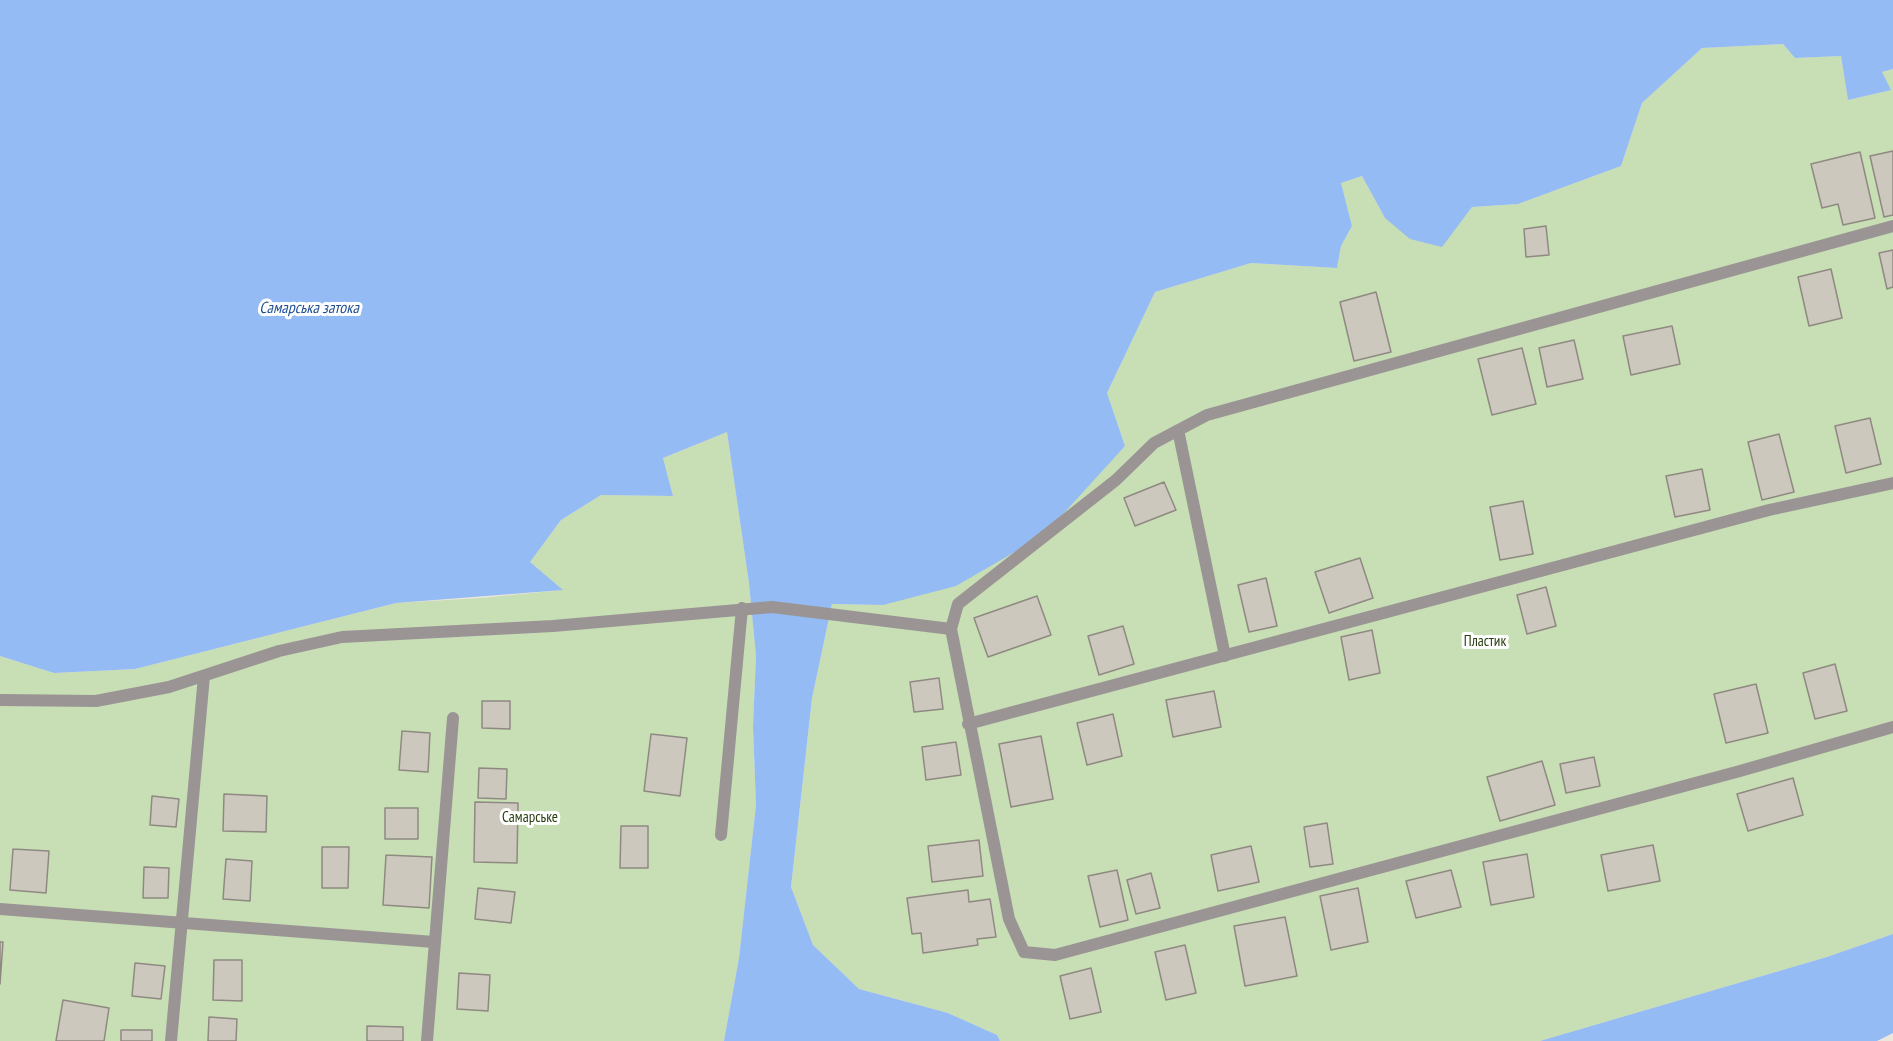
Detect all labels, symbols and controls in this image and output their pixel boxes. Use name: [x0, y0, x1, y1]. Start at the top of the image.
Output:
water label: Самарська затока: [259, 298, 359, 318]
park label: Пластик: [1464, 633, 1506, 651]
park label: Самарське: [502, 809, 558, 827]

